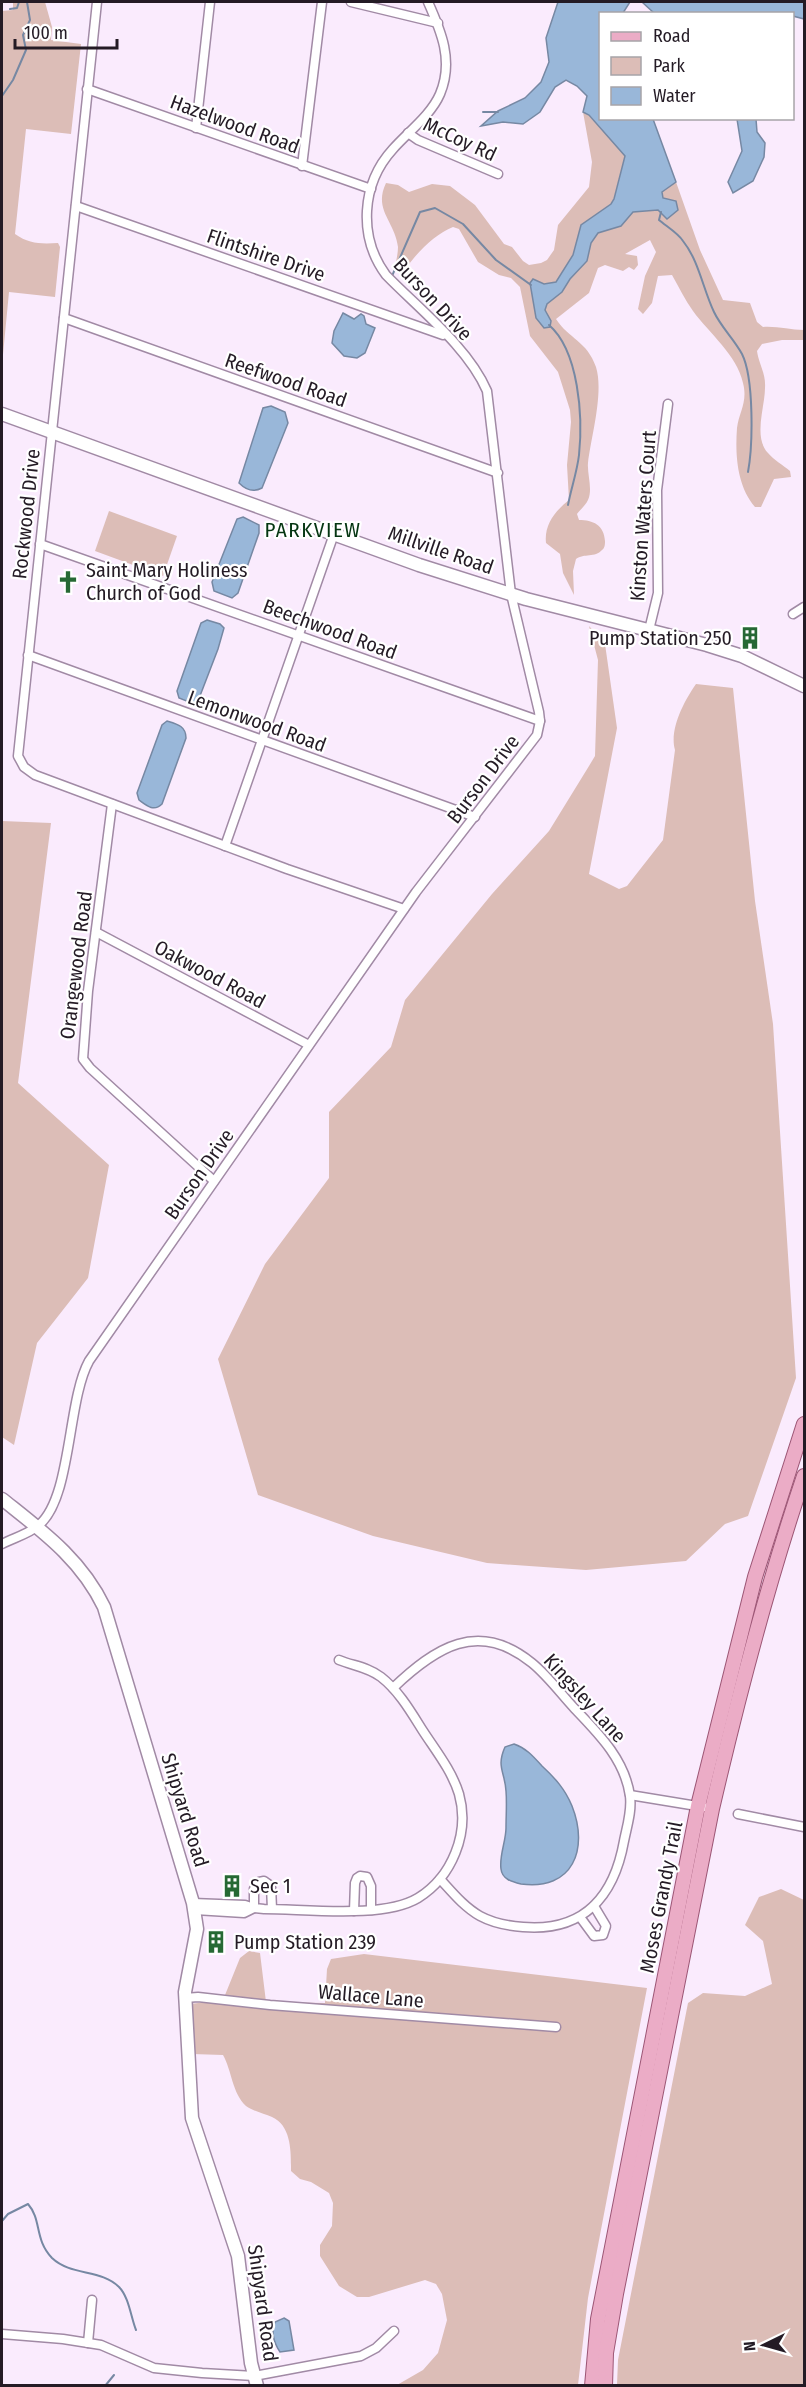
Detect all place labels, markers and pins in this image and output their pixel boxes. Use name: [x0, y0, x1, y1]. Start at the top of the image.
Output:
place label: Saint Mary Holiness Church of God: [86, 558, 247, 605]
church icon: Saint Mary Holiness Church of God: [55, 569, 81, 595]
building icon: Pump Station 250: [737, 625, 763, 651]
place label: Pump Station 250: [589, 626, 732, 650]
building icon: Sec 1: [219, 1873, 245, 1899]
place label: Sec 1: [250, 1874, 291, 1898]
building icon: Pump Station 239: [203, 1929, 229, 1955]
place label: Pump Station 239: [234, 1930, 376, 1954]

